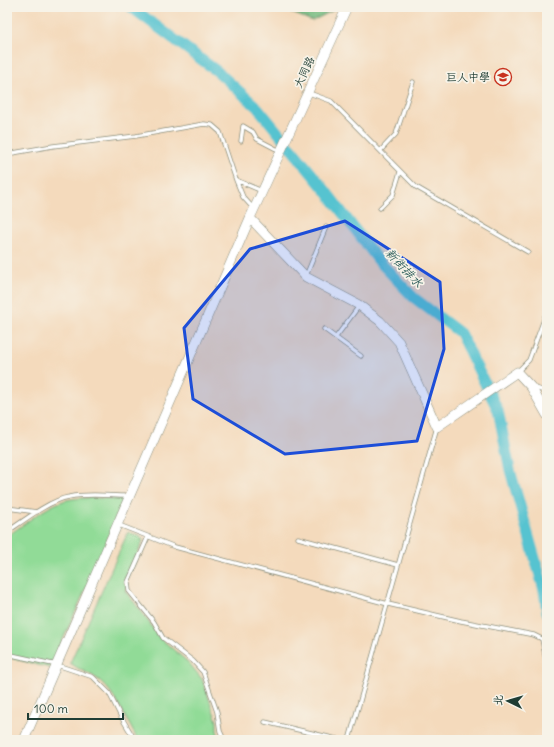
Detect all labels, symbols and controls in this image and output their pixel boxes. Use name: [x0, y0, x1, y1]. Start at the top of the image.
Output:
street label: 大同路: [291, 54, 317, 90]
school or university icon: 巨人中學: [493, 67, 513, 87]
place label: 巨人中學: [446, 70, 490, 84]
water label: 新街排水: [383, 245, 427, 291]
north arrow: [488, 681, 528, 721]
text: 北: [491, 694, 505, 706]
scale bar: [28, 695, 123, 721]
text: 100 m: [34, 701, 68, 716]

